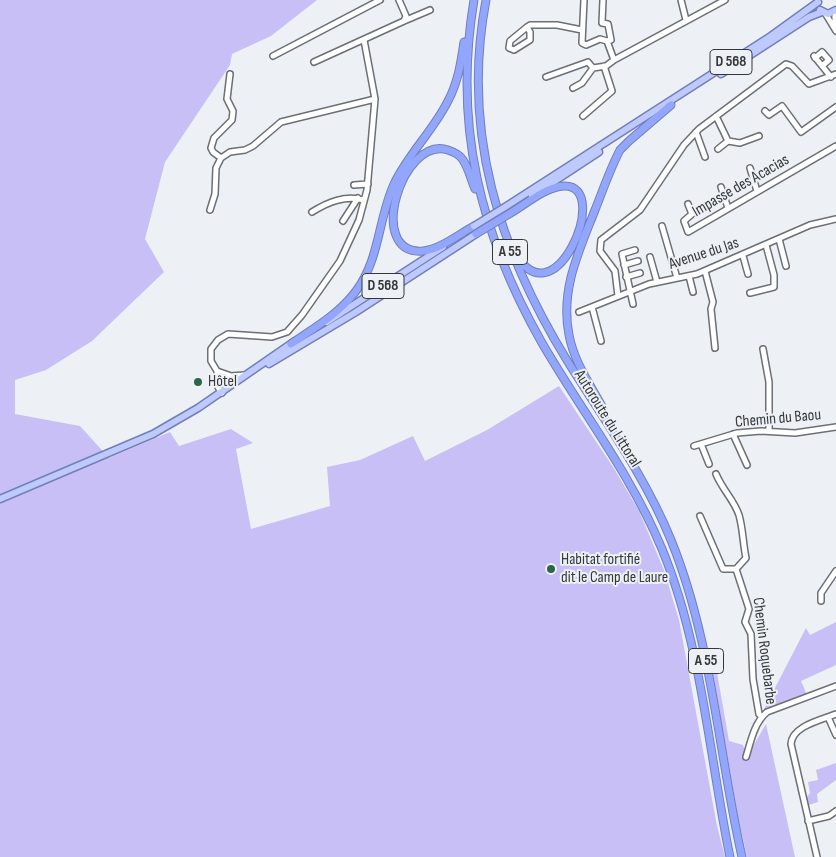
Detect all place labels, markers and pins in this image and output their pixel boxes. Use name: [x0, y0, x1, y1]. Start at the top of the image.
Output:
place label: Hôtel: [208, 372, 237, 392]
marker: Hôtel: [192, 376, 204, 388]
place label: Habitat fortifié dit le Camp de Laure: [561, 550, 668, 588]
marker: Habitat fortifié dit le Camp de Laure: [545, 563, 557, 575]

